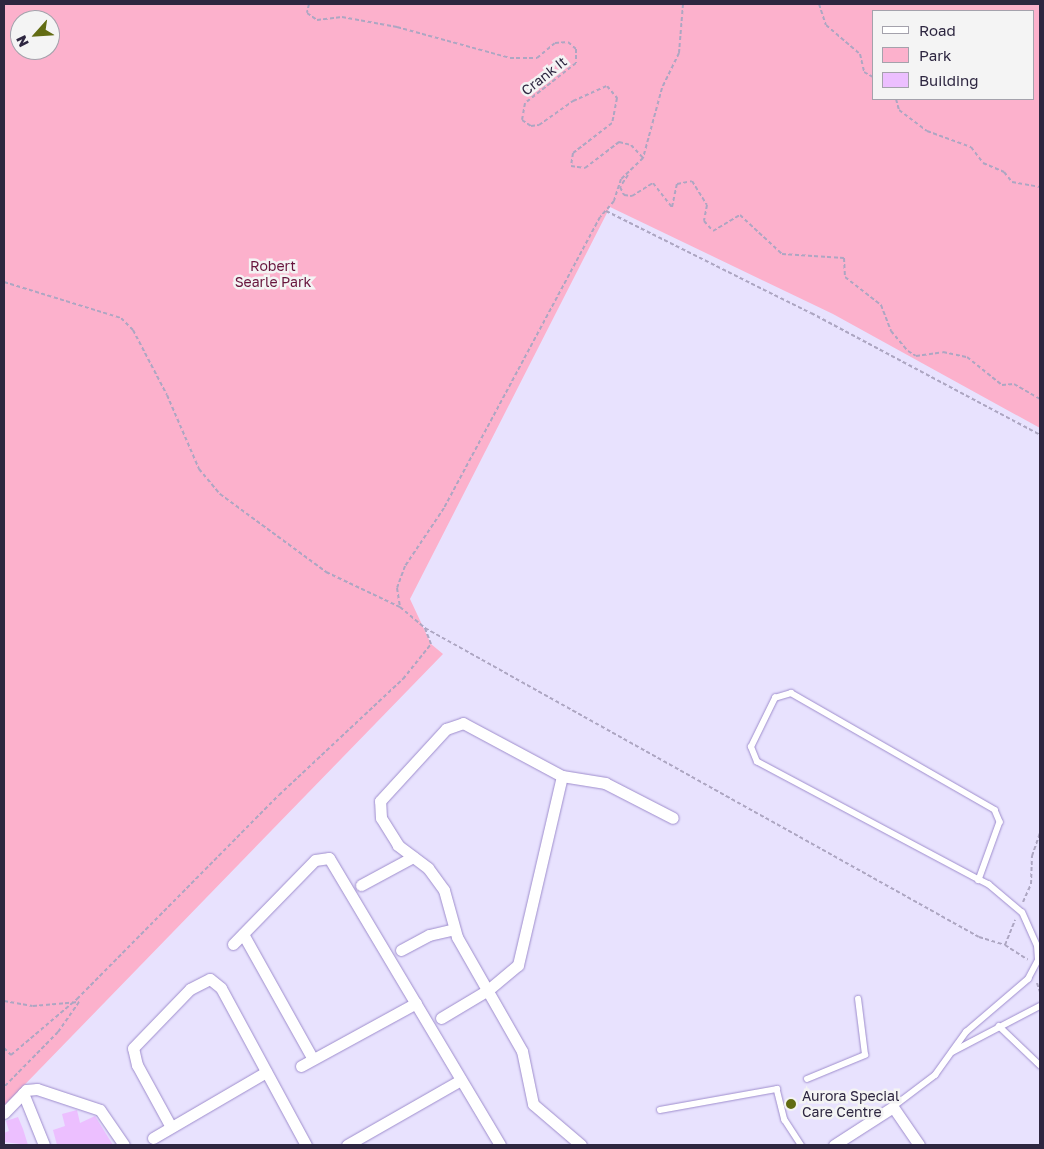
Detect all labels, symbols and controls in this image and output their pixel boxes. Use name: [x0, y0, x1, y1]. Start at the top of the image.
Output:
north arrow: [10, 10, 60, 60]
legend: [872, 10, 1034, 100]
text: Road: [919, 21, 956, 39]
text: N: [12, 33, 32, 50]
text: Park: [919, 46, 951, 64]
street label: Crank It: [518, 53, 570, 99]
text: Building: [919, 71, 979, 89]
park label: Robert Searle Park: [235, 258, 311, 290]
place label: Aurora Special Care Centre: [802, 1088, 899, 1120]
marker: Aurora Special Care Centre: [784, 1097, 798, 1111]

